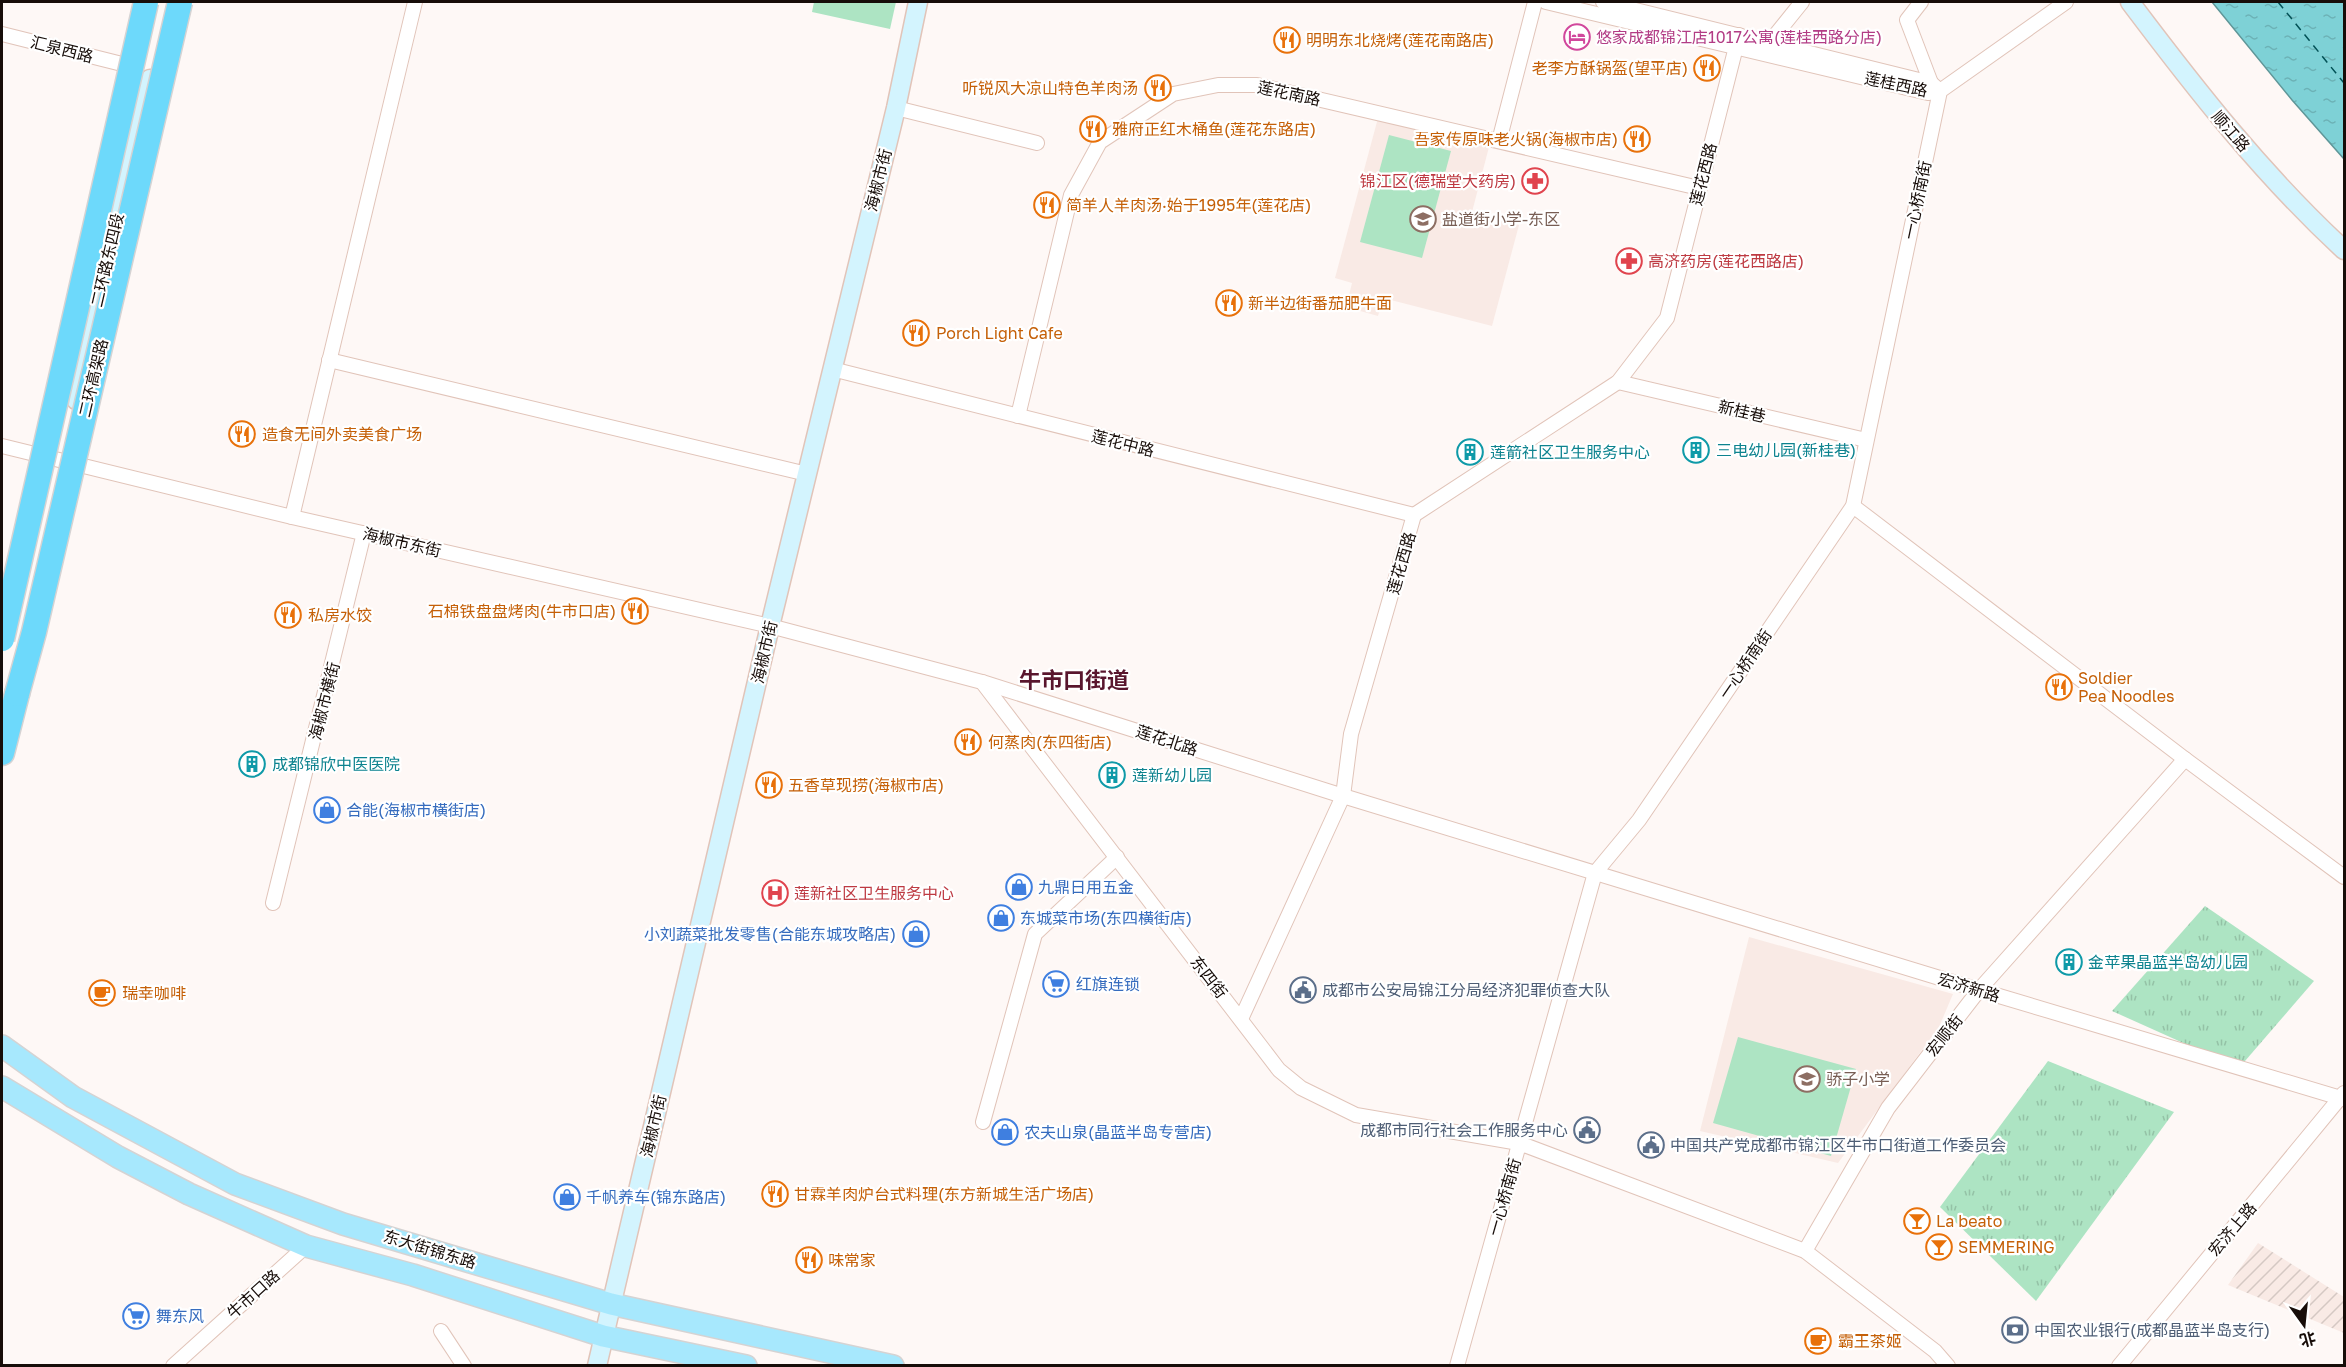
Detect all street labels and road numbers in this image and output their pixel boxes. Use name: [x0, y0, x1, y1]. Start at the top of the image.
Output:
street label: 汇泉西路: [29, 32, 95, 66]
street label: 莲桂西路: [1863, 68, 1929, 100]
street label: 莲花南路: [1256, 77, 1322, 109]
street label: 顺江路: [2208, 106, 2254, 156]
street label: 莲花西路: [1686, 141, 1720, 207]
street label: 海椒市街: [861, 147, 895, 213]
street label: 一心桥南街: [1899, 159, 1935, 241]
street label: 二环路东四段: [86, 211, 128, 309]
street label: 二环高架路: [74, 337, 112, 419]
street label: 新桂巷: [1716, 396, 1768, 426]
street label: 莲花中路: [1090, 426, 1156, 460]
street label: 海椒市东街: [361, 523, 443, 561]
street label: 莲花西路: [1383, 529, 1419, 597]
street label: 海椒市街: [747, 619, 781, 685]
street label: 一心桥南街: [1714, 625, 1776, 703]
street label: 海椒市横街: [305, 660, 343, 742]
street label: 莲花北路: [1133, 721, 1201, 759]
street label: 东四街: [1186, 952, 1232, 1002]
street label: 宏济新路: [1935, 968, 2003, 1006]
street label: 宏顺街: [1921, 1010, 1967, 1060]
street label: 海椒市街: [636, 1093, 670, 1159]
street label: 一心桥南街: [1483, 1156, 1525, 1238]
street label: 宏济上路: [2204, 1198, 2260, 1260]
street label: 东大街锦东路: [381, 1225, 479, 1273]
street label: 牛市口路: [223, 1265, 283, 1323]

